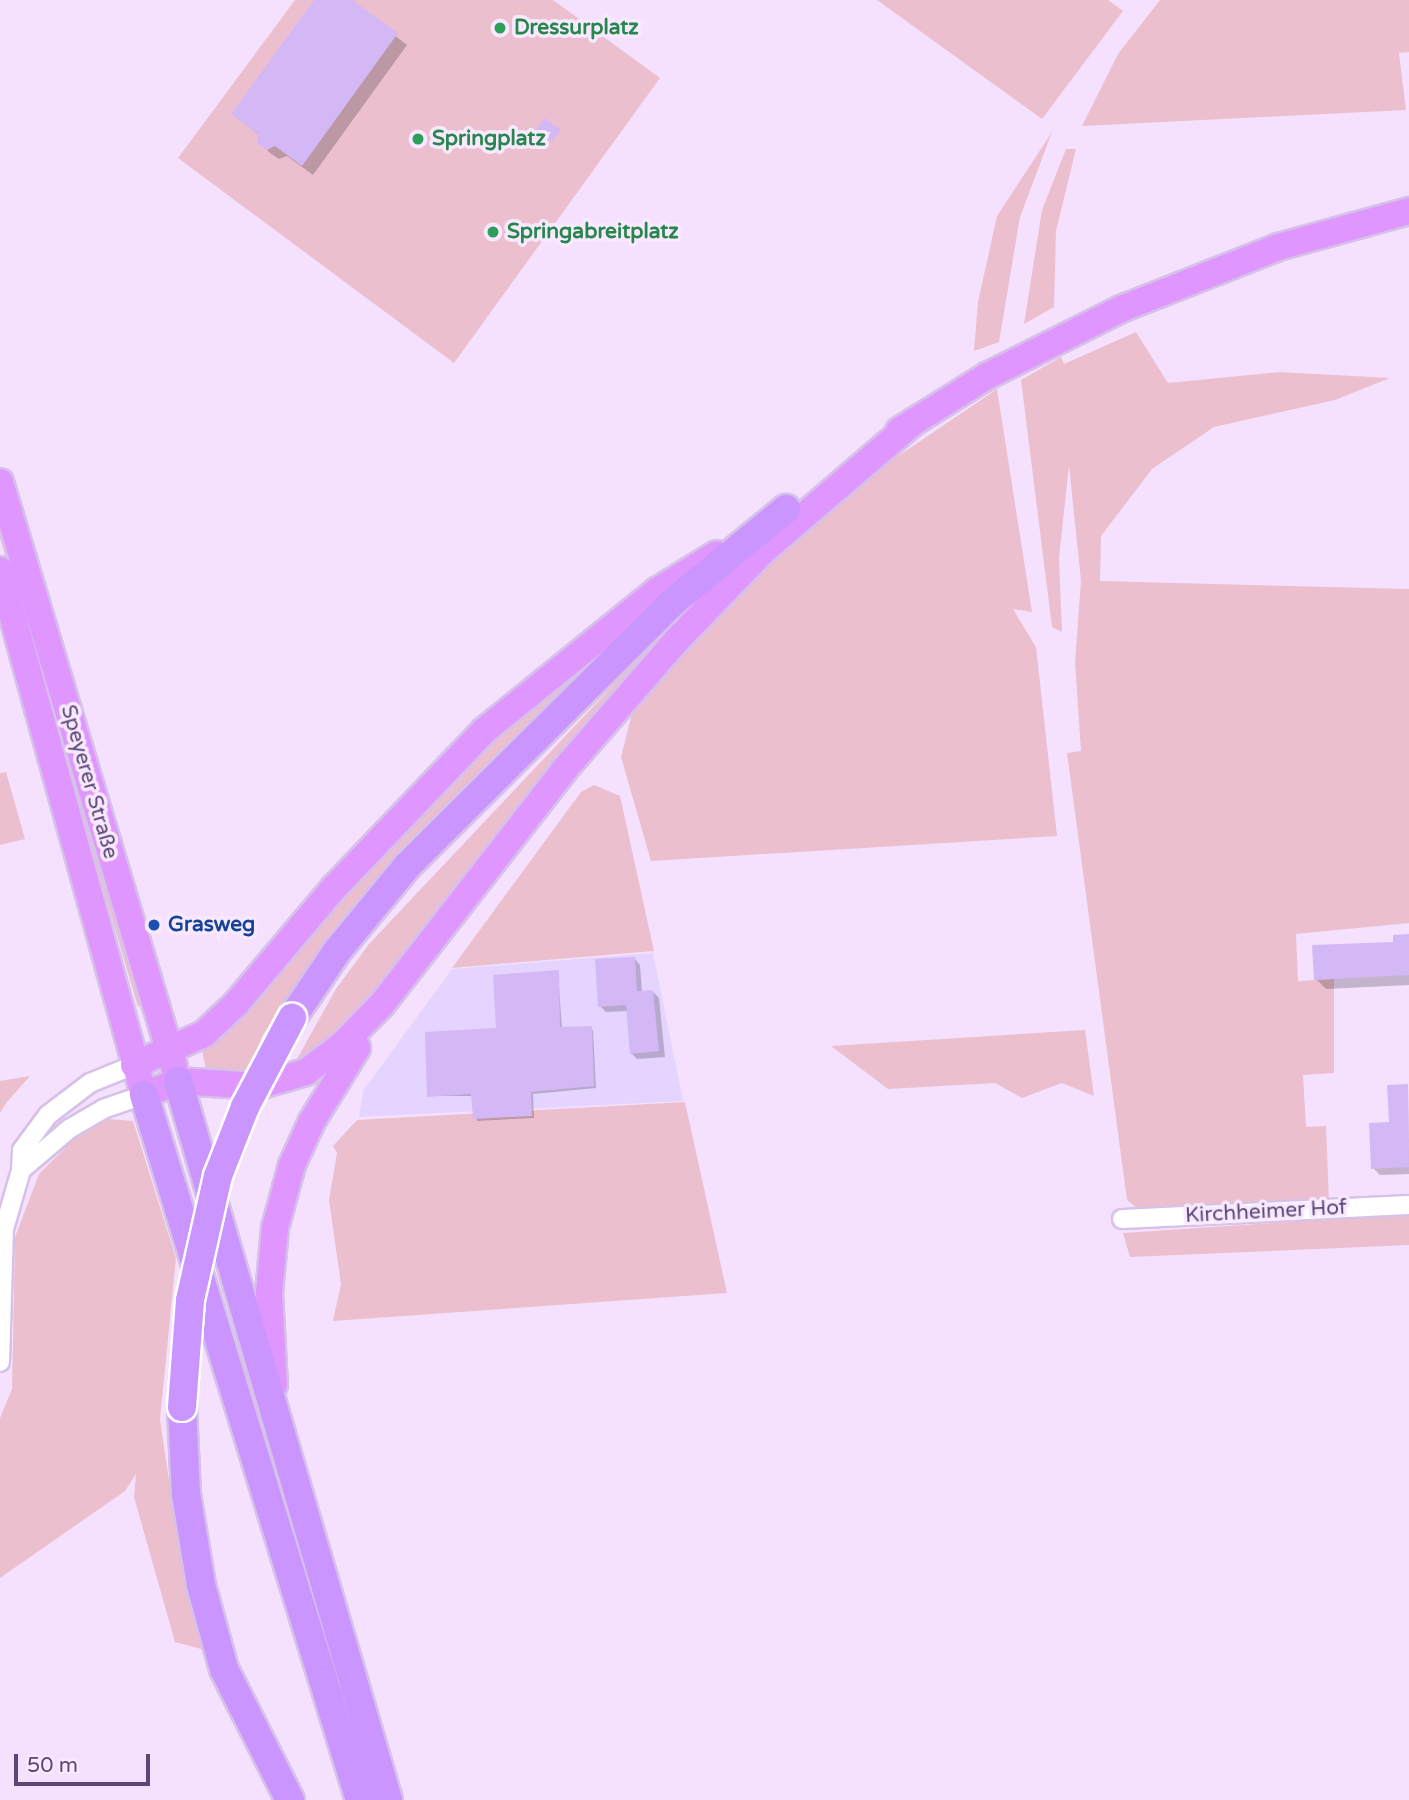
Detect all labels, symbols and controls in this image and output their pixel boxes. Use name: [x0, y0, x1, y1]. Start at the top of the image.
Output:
place label: Dressurplatz: [514, 15, 639, 41]
marker: Dressurplatz: [492, 20, 508, 36]
place label: Springplatz: [432, 126, 546, 152]
marker: Springplatz: [410, 131, 426, 147]
place label: Springabreitplatz: [507, 219, 679, 245]
marker: Springabreitplatz: [485, 224, 501, 240]
street label: Speyerer Straße: [55, 702, 123, 862]
place label: Grasweg: [168, 912, 255, 938]
marker: Grasweg: [146, 917, 162, 933]
street label: Kirchheimer Hof: [1185, 1195, 1347, 1229]
scale bar: [18, 1741, 154, 1785]
text: 50 m: [27, 1753, 78, 1778]

